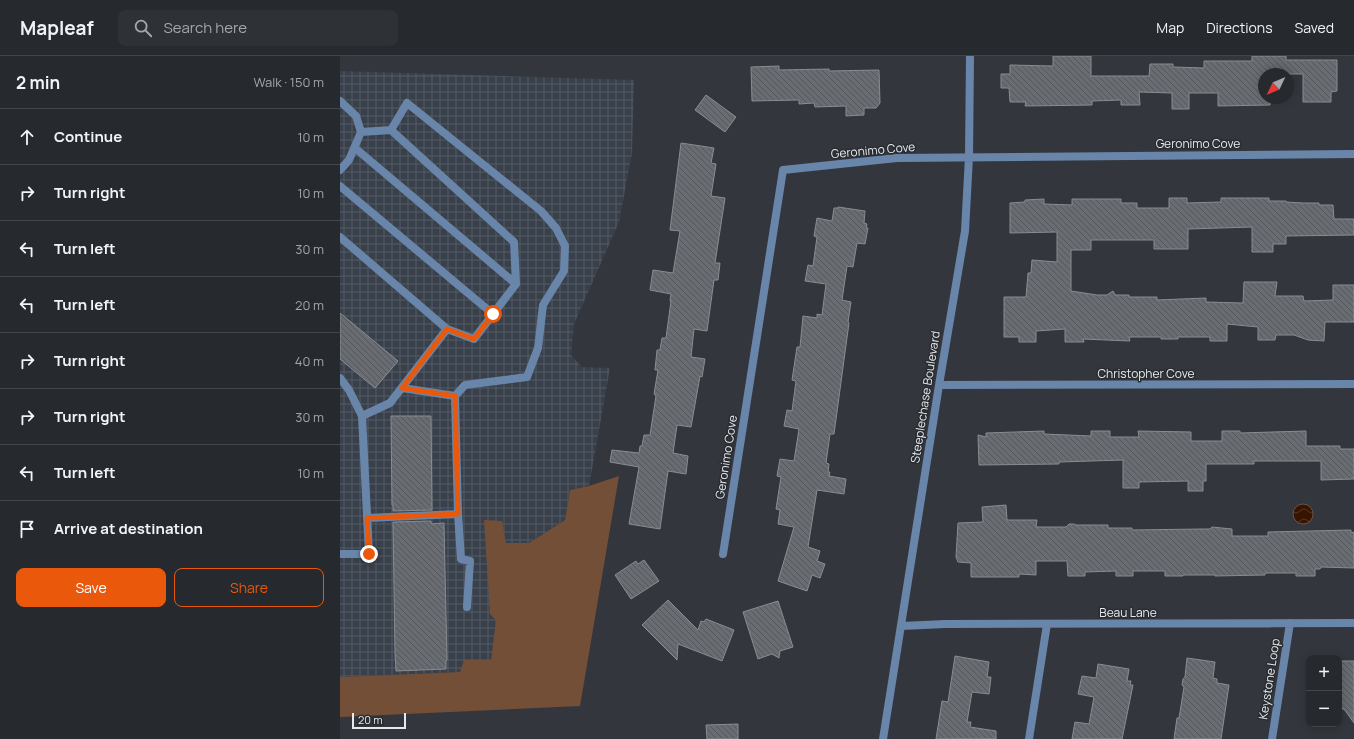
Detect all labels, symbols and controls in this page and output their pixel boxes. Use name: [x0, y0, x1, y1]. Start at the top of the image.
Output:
search box: [118, 10, 398, 46]
text: Mapleaf: [20, 15, 94, 41]
icon: search: [132, 17, 154, 39]
text: Search here: [164, 17, 247, 38]
text: Map: [1156, 18, 1184, 37]
text: Directions: [1206, 18, 1273, 37]
text: Saved: [1295, 18, 1334, 37]
north arrow: [1258, 68, 1294, 104]
text: 2 min: [16, 71, 60, 94]
text: Walk · 150 m: [253, 73, 324, 91]
icon: ahead: [16, 126, 38, 148]
text: Continue: [54, 126, 122, 147]
text: 10 m: [297, 128, 324, 146]
street label: Geronimo Cove: [1156, 135, 1240, 152]
street label: Geronimo Cove: [830, 138, 916, 162]
icon: right: [16, 182, 38, 204]
text: Turn right: [54, 182, 125, 203]
text: 10 m: [297, 184, 324, 202]
icon: left: [16, 238, 38, 260]
text: Turn left: [54, 238, 116, 259]
text: 30 m: [295, 240, 324, 258]
icon: left: [16, 294, 38, 316]
text: Turn left: [54, 294, 116, 315]
text: 20 m: [295, 296, 324, 314]
route start: [484, 305, 502, 323]
street label: Steeplechase Boulevard: [906, 330, 944, 464]
icon: right: [16, 350, 38, 372]
text: Turn right: [54, 350, 125, 371]
text: 40 m: [295, 352, 324, 370]
street label: Christopher Cove: [1097, 365, 1195, 382]
icon: right: [16, 406, 38, 428]
text: Turn right: [54, 406, 125, 427]
text: 30 m: [295, 408, 324, 426]
street label: Geronimo Cove: [711, 414, 741, 500]
icon: left: [16, 462, 38, 484]
text: Turn left: [54, 462, 116, 483]
text: 10 m: [297, 464, 324, 482]
icon: arrive: [16, 518, 38, 540]
text: Arrive at destination: [54, 518, 203, 539]
route end: [360, 545, 378, 563]
button: Save: [16, 568, 166, 607]
button: Share: [174, 568, 324, 607]
street label: Beau Lane: [1099, 604, 1157, 621]
street label: Keystone Loop: [1254, 637, 1284, 721]
map controls: [1306, 655, 1342, 727]
button: +: [1306, 655, 1342, 691]
button: −: [1306, 691, 1342, 727]
scale bar: [352, 711, 406, 730]
text: 20 m: [358, 712, 383, 727]

